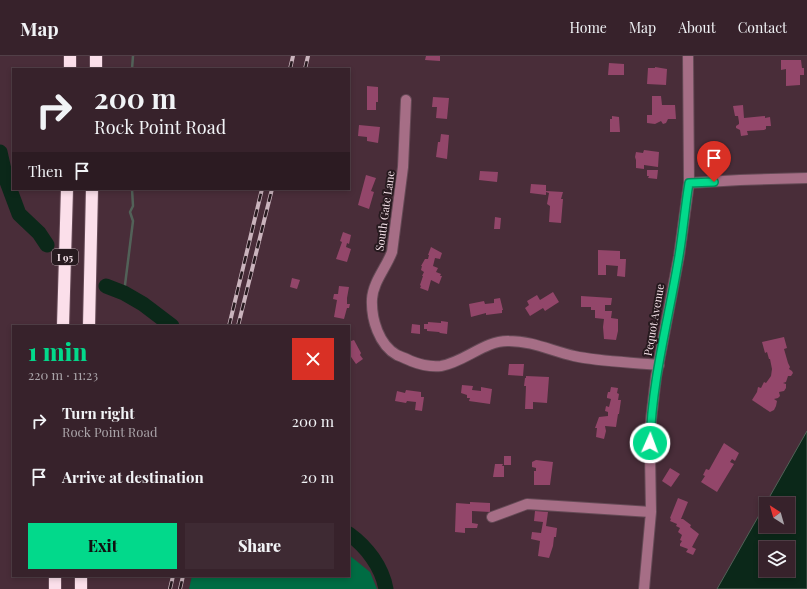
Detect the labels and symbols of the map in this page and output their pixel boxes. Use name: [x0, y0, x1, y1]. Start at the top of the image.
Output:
pin: [697, 141, 731, 182]
street label: South Gate Lane: [371, 169, 398, 252]
road number: I 95: [52, 249, 78, 265]
street label: Pequot Avenue: [640, 282, 667, 357]
position arrow: [629, 422, 671, 464]
north arrow: [759, 497, 795, 533]

